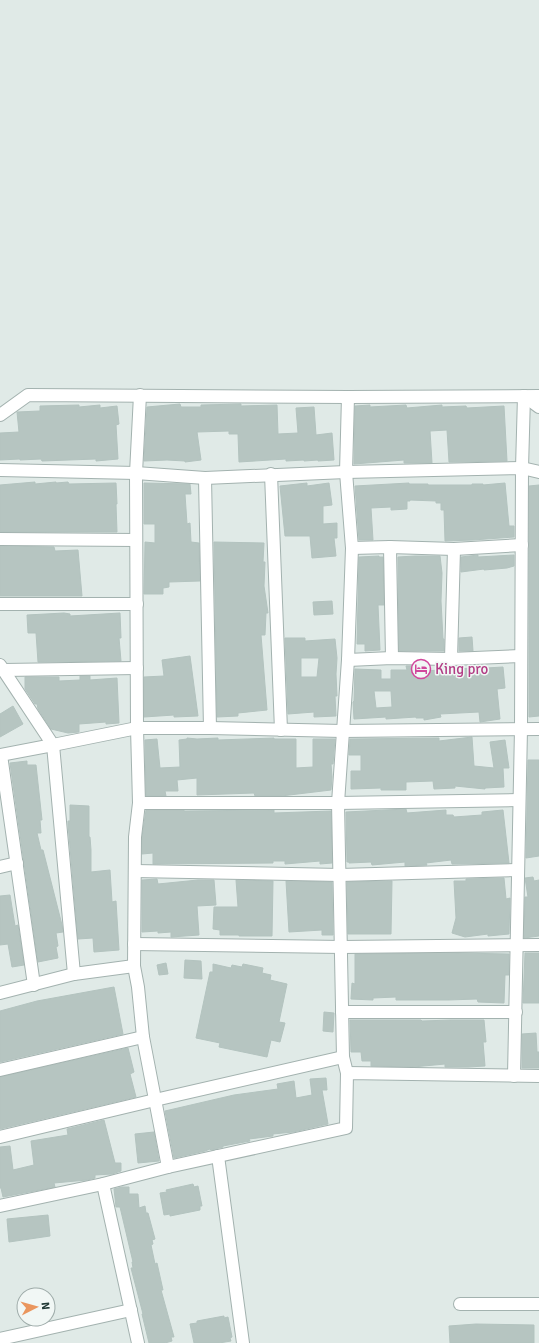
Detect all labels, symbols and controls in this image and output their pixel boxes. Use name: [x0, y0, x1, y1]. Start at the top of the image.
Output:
hotel icon: King pro: [410, 658, 432, 680]
place label: King pro: [435, 660, 489, 678]
north arrow: [16, 1287, 56, 1327]
text: N: [39, 1302, 52, 1310]

